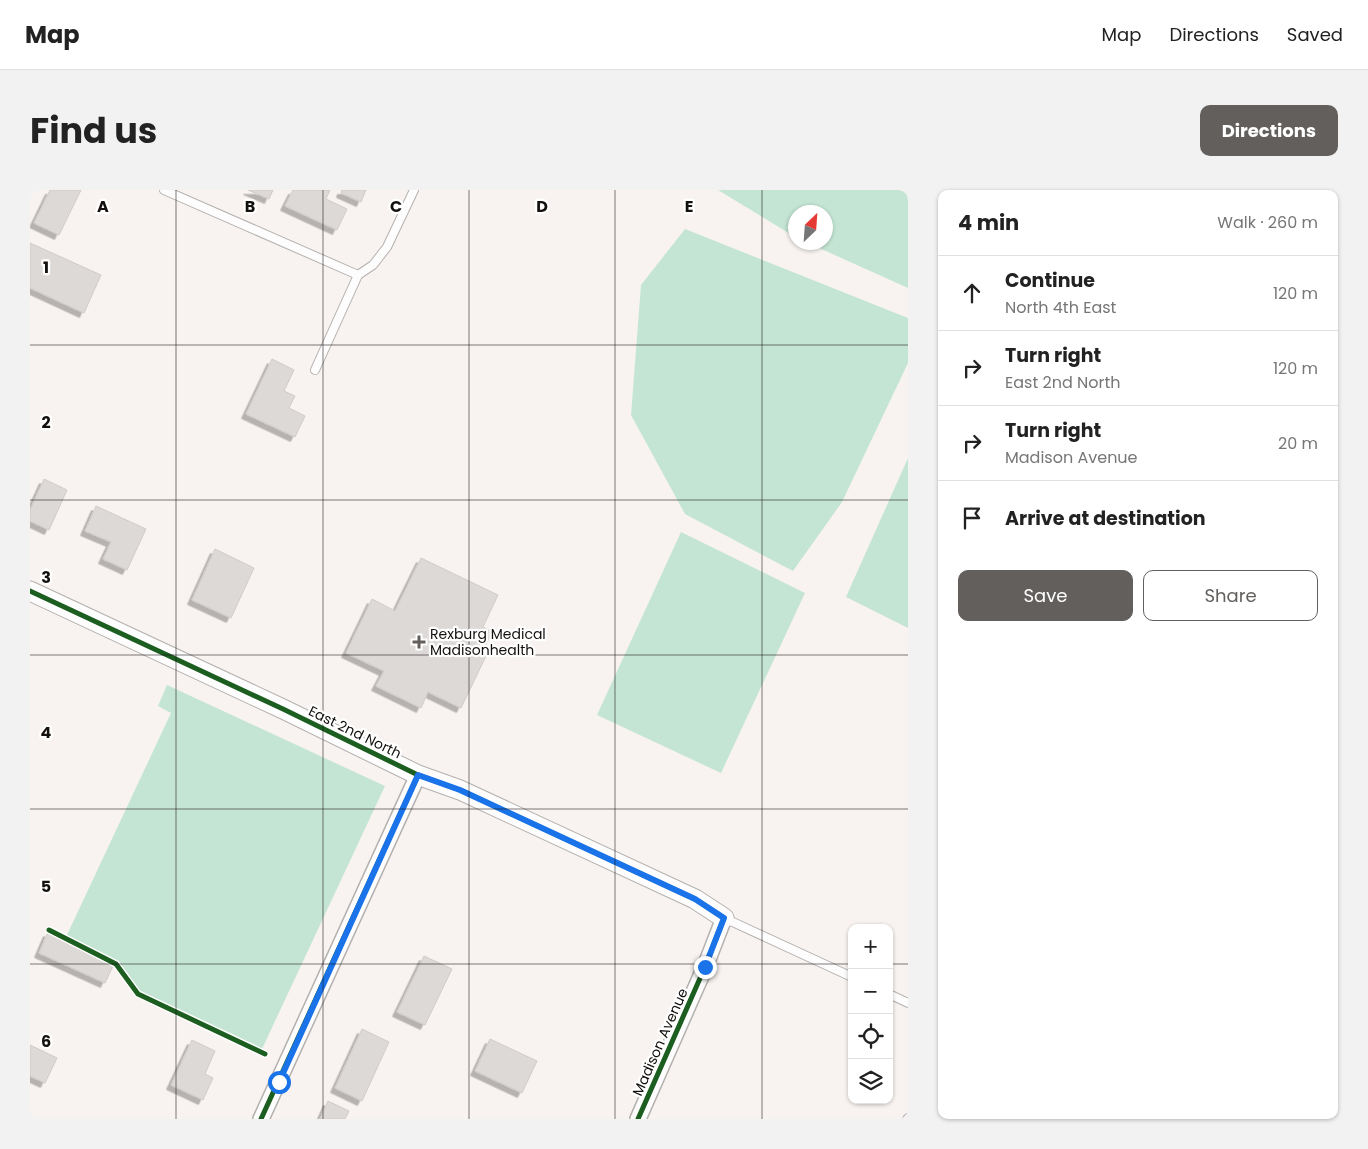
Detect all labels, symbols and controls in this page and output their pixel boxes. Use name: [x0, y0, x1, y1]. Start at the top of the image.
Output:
text: Map: [25, 18, 80, 51]
text: Map: [1102, 22, 1141, 47]
text: Directions: [1169, 22, 1259, 47]
text: Saved: [1287, 22, 1343, 47]
button: Directions: [1200, 105, 1338, 156]
text: Find us: [30, 106, 157, 155]
text: A: [97, 195, 109, 218]
text: B: [245, 195, 255, 218]
text: C: [390, 195, 402, 218]
text: D: [536, 195, 548, 218]
text: E: [685, 195, 693, 218]
north arrow: [788, 205, 833, 250]
text: 4 min: [958, 208, 1019, 237]
text: Walk · 260 m: [1217, 211, 1318, 234]
text: 1: [43, 256, 49, 279]
text: Continue: [1005, 267, 1095, 294]
icon: ahead: [958, 279, 986, 307]
text: 120 m: [1273, 282, 1318, 305]
text: North 4th East: [1005, 296, 1116, 319]
text: Turn right: [1005, 342, 1101, 369]
icon: right: [958, 354, 986, 382]
text: 120 m: [1273, 357, 1318, 380]
text: East 2nd North: [1005, 371, 1121, 394]
text: 2: [41, 411, 51, 434]
text: Turn right: [1005, 417, 1101, 444]
icon: right: [958, 429, 986, 457]
text: 20 m: [1278, 432, 1318, 455]
text: Madison Avenue: [1005, 446, 1138, 469]
icon: arrive: [958, 504, 986, 532]
text: Arrive at destination: [1005, 505, 1206, 532]
text: 3: [41, 566, 51, 589]
button: Save: [958, 570, 1133, 621]
button: Share: [1143, 570, 1318, 621]
place label: Rexburg Medical Madisonhealth: [430, 624, 546, 660]
marker: Rexburg Medical Madisonhealth: [412, 635, 426, 649]
street label: East 2nd North: [305, 701, 405, 763]
text: 4: [41, 721, 52, 744]
text: 5: [41, 875, 51, 898]
map controls: [848, 924, 893, 1104]
button: +: [848, 924, 893, 969]
route end: [694, 956, 717, 979]
button: −: [848, 969, 893, 1014]
street label: Madison Avenue: [627, 985, 693, 1099]
button: locate: [848, 1014, 893, 1059]
text: 6: [41, 1030, 51, 1053]
button: layers: [848, 1059, 893, 1104]
route start: [268, 1071, 291, 1094]

